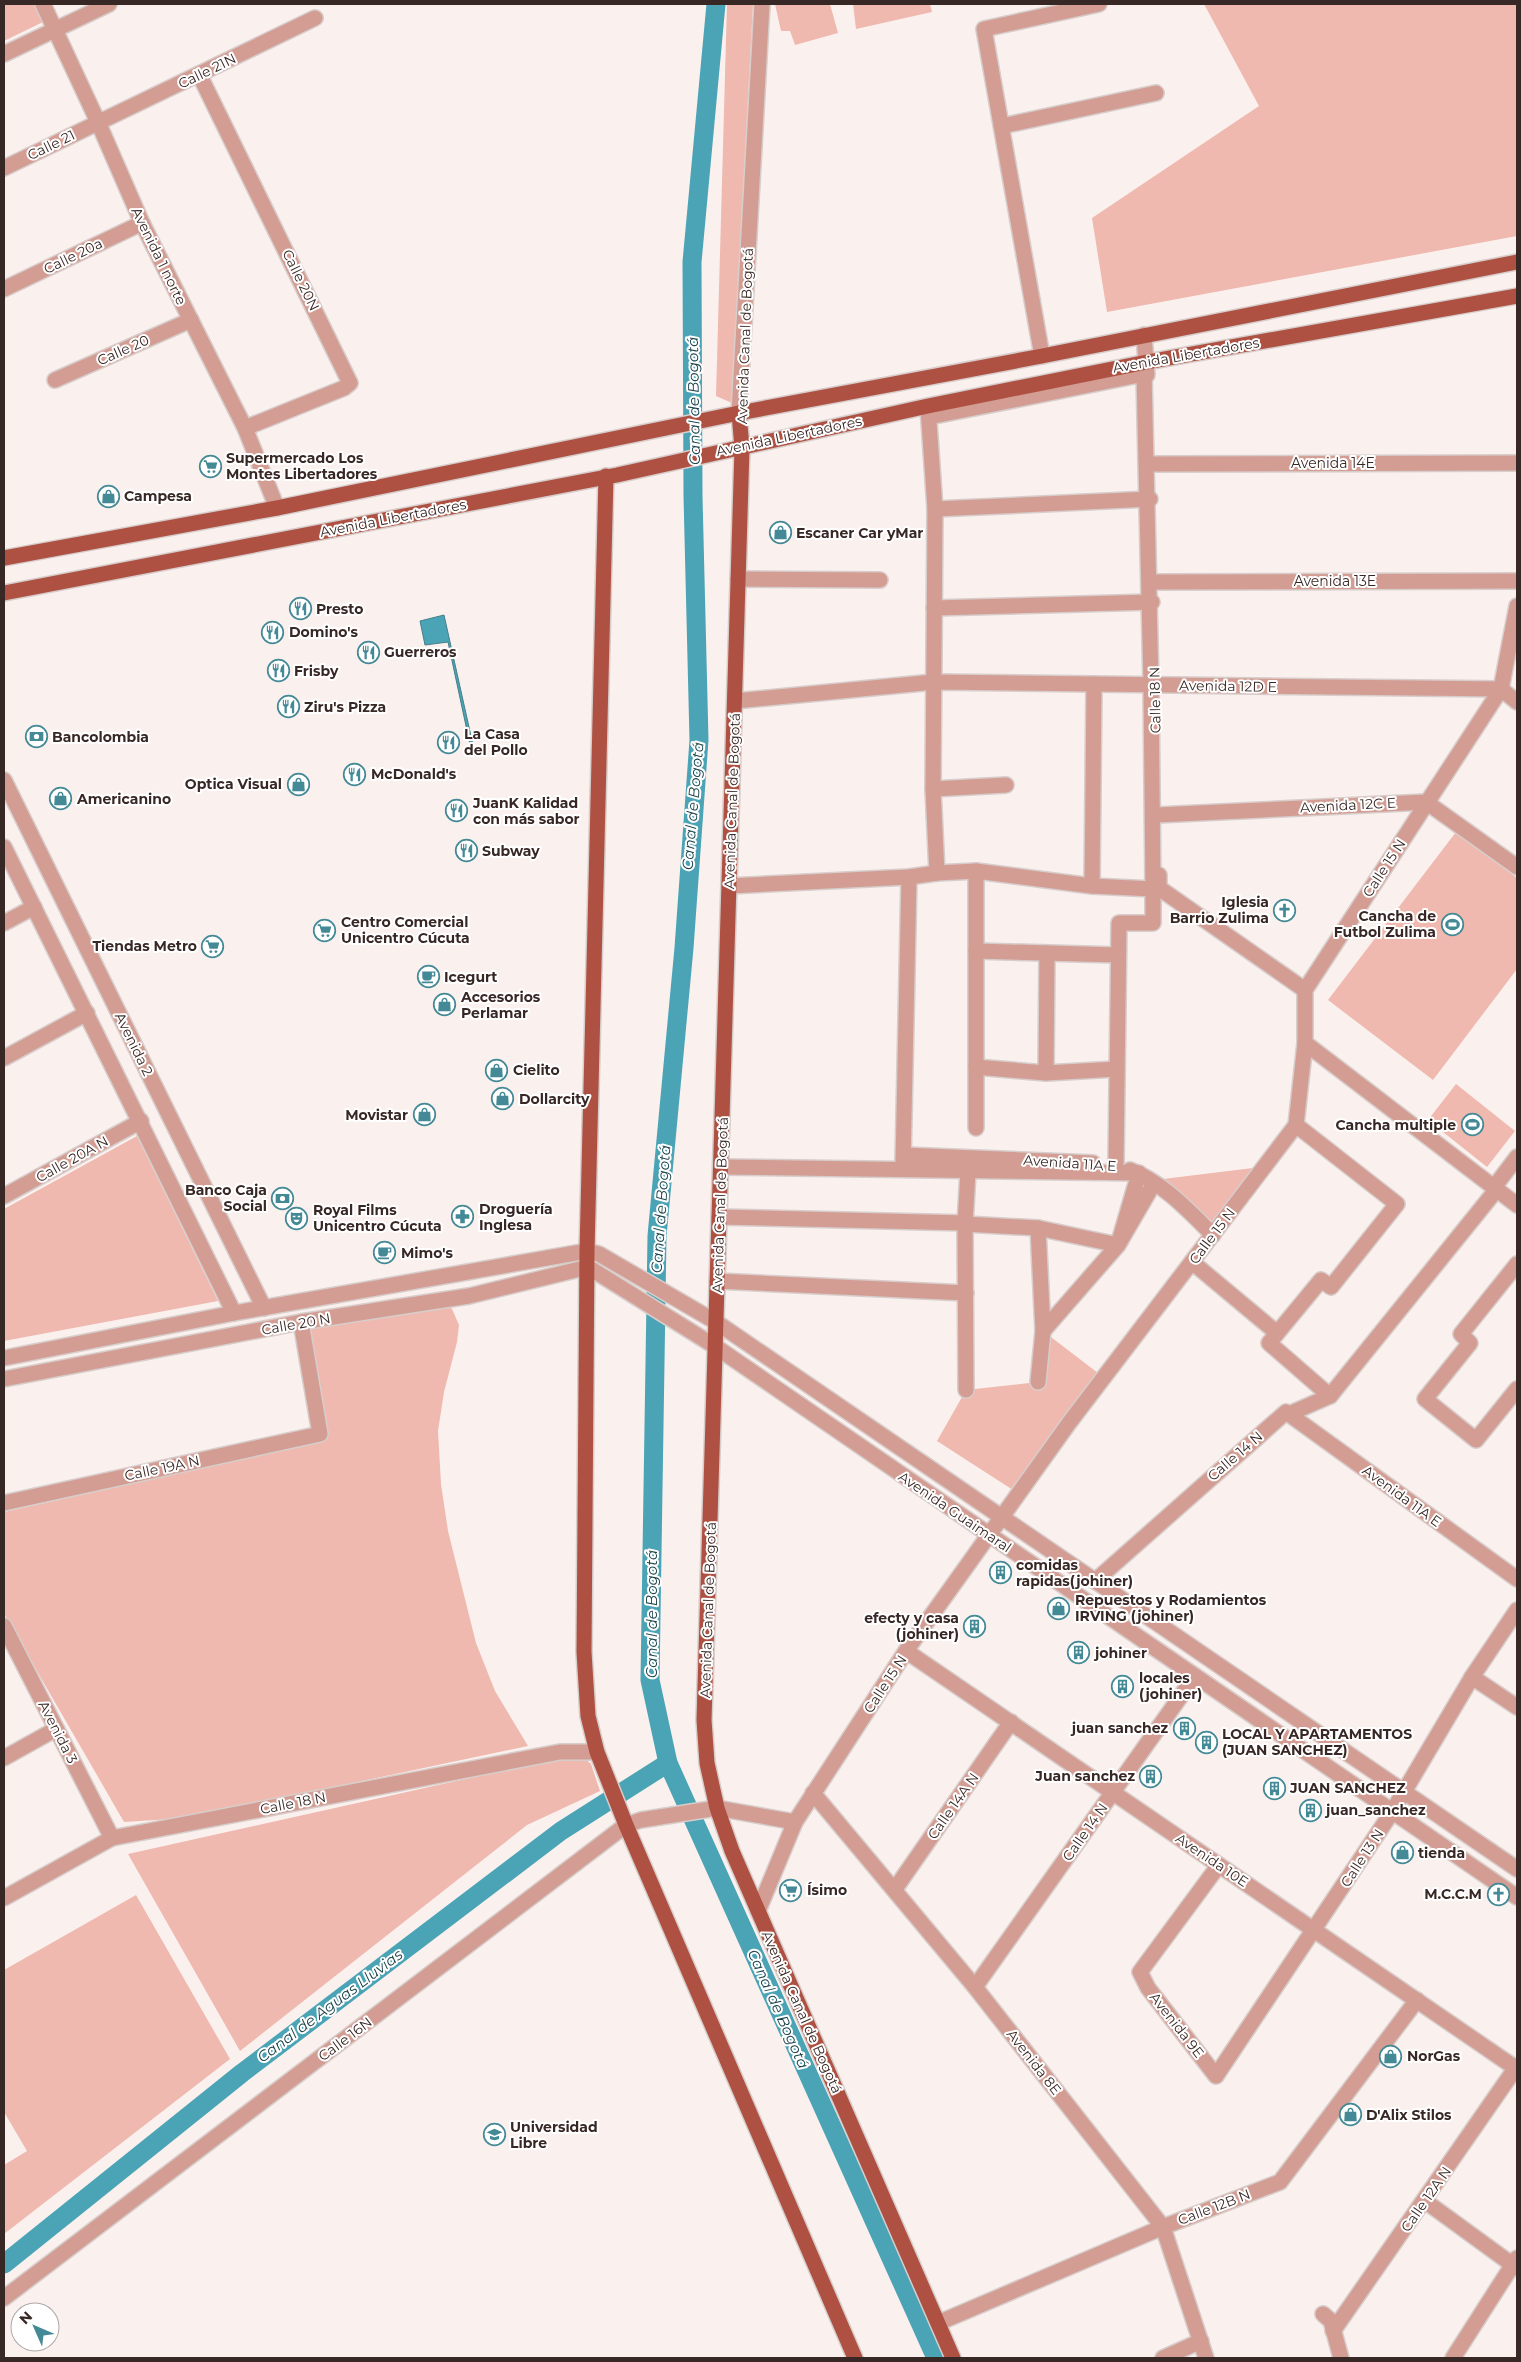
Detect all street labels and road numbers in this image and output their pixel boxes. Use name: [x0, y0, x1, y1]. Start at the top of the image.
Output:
street label: Calle 21N: [175, 49, 239, 93]
street label: Calle 21: [24, 126, 78, 164]
street label: Avenida 1 norte: [127, 204, 191, 308]
street label: Calle 20a: [41, 234, 105, 278]
street label: Calle 20N: [278, 246, 324, 314]
street label: Avenida Canal de Bogotá: [733, 248, 757, 424]
street label: Calle 20: [94, 331, 152, 369]
street label: Avenida Libertadores: [1111, 333, 1261, 377]
street label: Avenida Libertadores: [714, 412, 864, 460]
street label: Avenida 14E: [1291, 454, 1375, 472]
street label: Avenida Libertadores: [318, 495, 468, 541]
street label: Avenida 13E: [1294, 572, 1376, 590]
street label: Calle 18 N: [1145, 666, 1165, 734]
street label: Avenida 12D E: [1179, 676, 1277, 696]
street label: Avenida Canal de Bogotá: [720, 713, 744, 889]
street label: Avenida 12C E: [1300, 793, 1396, 817]
street label: Calle 15 N: [1359, 836, 1409, 900]
street label: Avenida 2: [111, 1009, 157, 1079]
street label: Avenida Canal de Bogotá: [708, 1117, 732, 1293]
street label: Calle 20A N: [33, 1132, 111, 1186]
street label: Avenida 11A E: [1023, 1151, 1117, 1175]
street label: Calle 15 N: [1185, 1204, 1239, 1268]
street label: Calle 20 N: [260, 1309, 332, 1339]
street label: Calle 14 N: [1204, 1427, 1266, 1485]
street label: Calle 19A N: [123, 1451, 201, 1485]
street label: Avenida 11A E: [1359, 1461, 1445, 1531]
street label: Avenida Guaimaral: [895, 1467, 1015, 1557]
street label: Avenida Canal de Bogotá: [696, 1522, 720, 1698]
street label: Calle 15 N: [860, 1652, 910, 1716]
street label: Avenida 3: [35, 1698, 82, 1766]
street label: Calle 14A N: [924, 1769, 982, 1843]
street label: Calle 18 N: [259, 1788, 327, 1818]
street label: Calle 14 N: [1058, 1799, 1112, 1865]
street label: Calle 13 N: [1337, 1826, 1387, 1890]
street label: Avenida 10E: [1172, 1829, 1252, 1891]
street label: Avenida Canal de Bogotá: [758, 1928, 846, 2096]
street label: Avenida 9E: [1146, 1989, 1208, 2061]
street label: Calle 16N: [315, 2013, 375, 2065]
street label: Avenida 8E: [1003, 2026, 1065, 2098]
street label: Calle 12A N: [1397, 2163, 1455, 2235]
street label: Calle 12B N: [1175, 2185, 1253, 2229]

